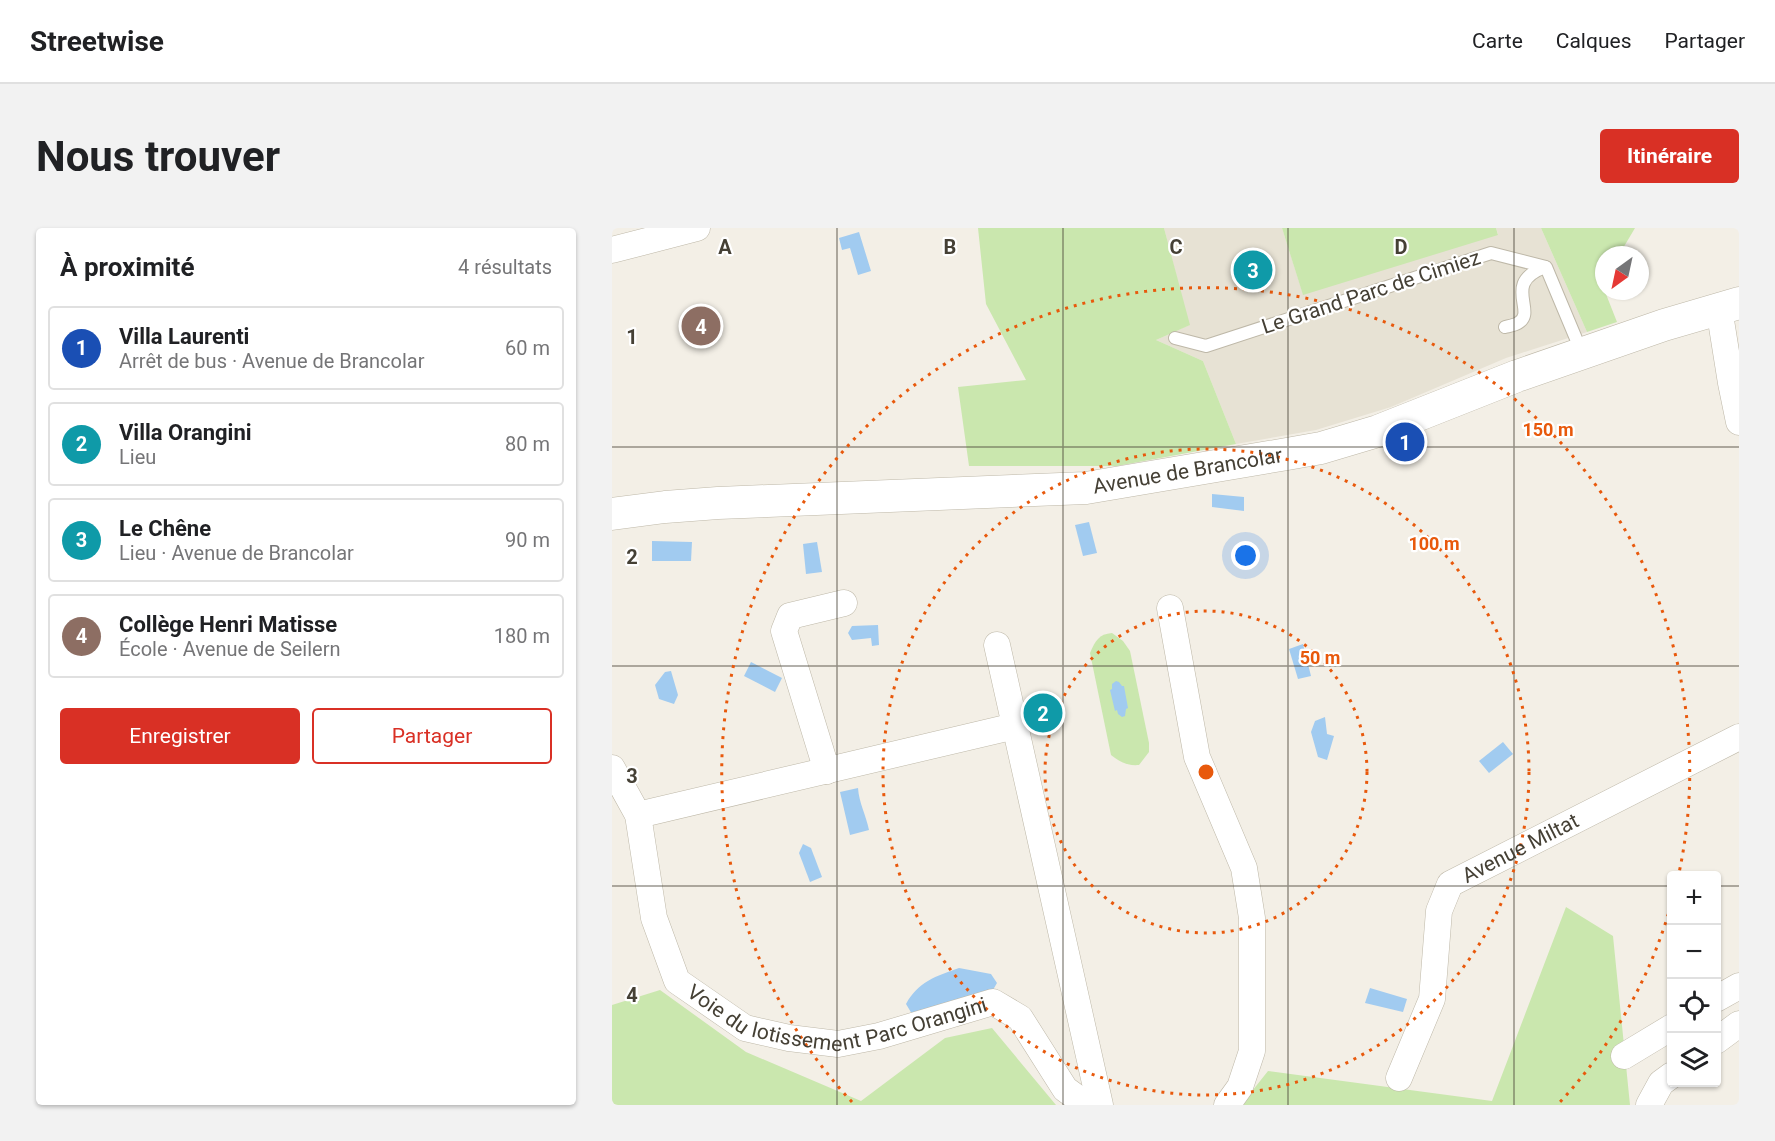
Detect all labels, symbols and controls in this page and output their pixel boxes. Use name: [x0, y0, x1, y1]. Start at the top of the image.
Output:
text: Streetwise: [30, 25, 164, 58]
text: Carte: [1472, 29, 1523, 53]
text: Calques: [1556, 29, 1631, 53]
text: Partager: [1664, 29, 1745, 53]
button: Itinéraire: [1600, 129, 1739, 183]
text: Nous trouver: [36, 132, 280, 181]
text: A: [718, 235, 732, 259]
text: B: [944, 235, 956, 259]
text: C: [1169, 235, 1183, 259]
text: D: [1395, 235, 1408, 259]
street label: Le Grand Parc de Cimiez: [1259, 245, 1483, 339]
north arrow: [1595, 246, 1649, 300]
pin: 3: [1234, 248, 1272, 292]
text: À proximité: [60, 252, 194, 282]
text: 4 résultats: [458, 255, 552, 279]
pin: 4: [682, 304, 721, 348]
text: Villa Laurenti: [119, 324, 249, 349]
text: 1: [626, 325, 638, 349]
text: 1: [76, 336, 87, 360]
text: 60 m: [505, 336, 550, 360]
text: Arrêt de bus · Avenue de Brancolar: [119, 349, 424, 373]
text: 150 m: [1522, 419, 1574, 440]
text: Villa Orangini: [119, 420, 252, 445]
pin: 1: [1386, 420, 1424, 464]
text: 2: [76, 432, 87, 456]
text: 80 m: [505, 432, 550, 456]
street label: Avenue de Brancolar: [1091, 443, 1284, 499]
text: Lieu: [119, 445, 156, 469]
text: Le Chêne: [119, 516, 211, 541]
text: 3: [76, 528, 87, 552]
text: 90 m: [505, 528, 550, 552]
text: 100 m: [1408, 533, 1460, 554]
text: Lieu · Avenue de Brancolar: [119, 541, 354, 565]
your location: [1231, 541, 1260, 570]
text: 2: [626, 545, 638, 569]
text: Collège Henri Matisse: [119, 612, 337, 637]
text: 4: [76, 624, 87, 648]
text: 180 m: [494, 624, 550, 648]
text: École · Avenue de Seilern: [119, 637, 341, 661]
text: 50 m: [1300, 647, 1340, 668]
pin: 2: [1024, 690, 1062, 736]
button: Enregistrer: [60, 708, 300, 764]
button: Partager: [312, 708, 552, 764]
centre of rings: [1196, 762, 1216, 782]
text: 3: [626, 764, 638, 788]
street label: Avenue Miltat: [1458, 809, 1583, 888]
map controls: [1667, 871, 1721, 1087]
button: +: [1667, 871, 1721, 925]
button: −: [1667, 925, 1721, 979]
button: locate: [1667, 979, 1721, 1033]
street label: Voie du lotissement Parc Orangini: [683, 980, 990, 1056]
text: 4: [626, 983, 638, 1007]
button: layers: [1667, 1033, 1721, 1087]

